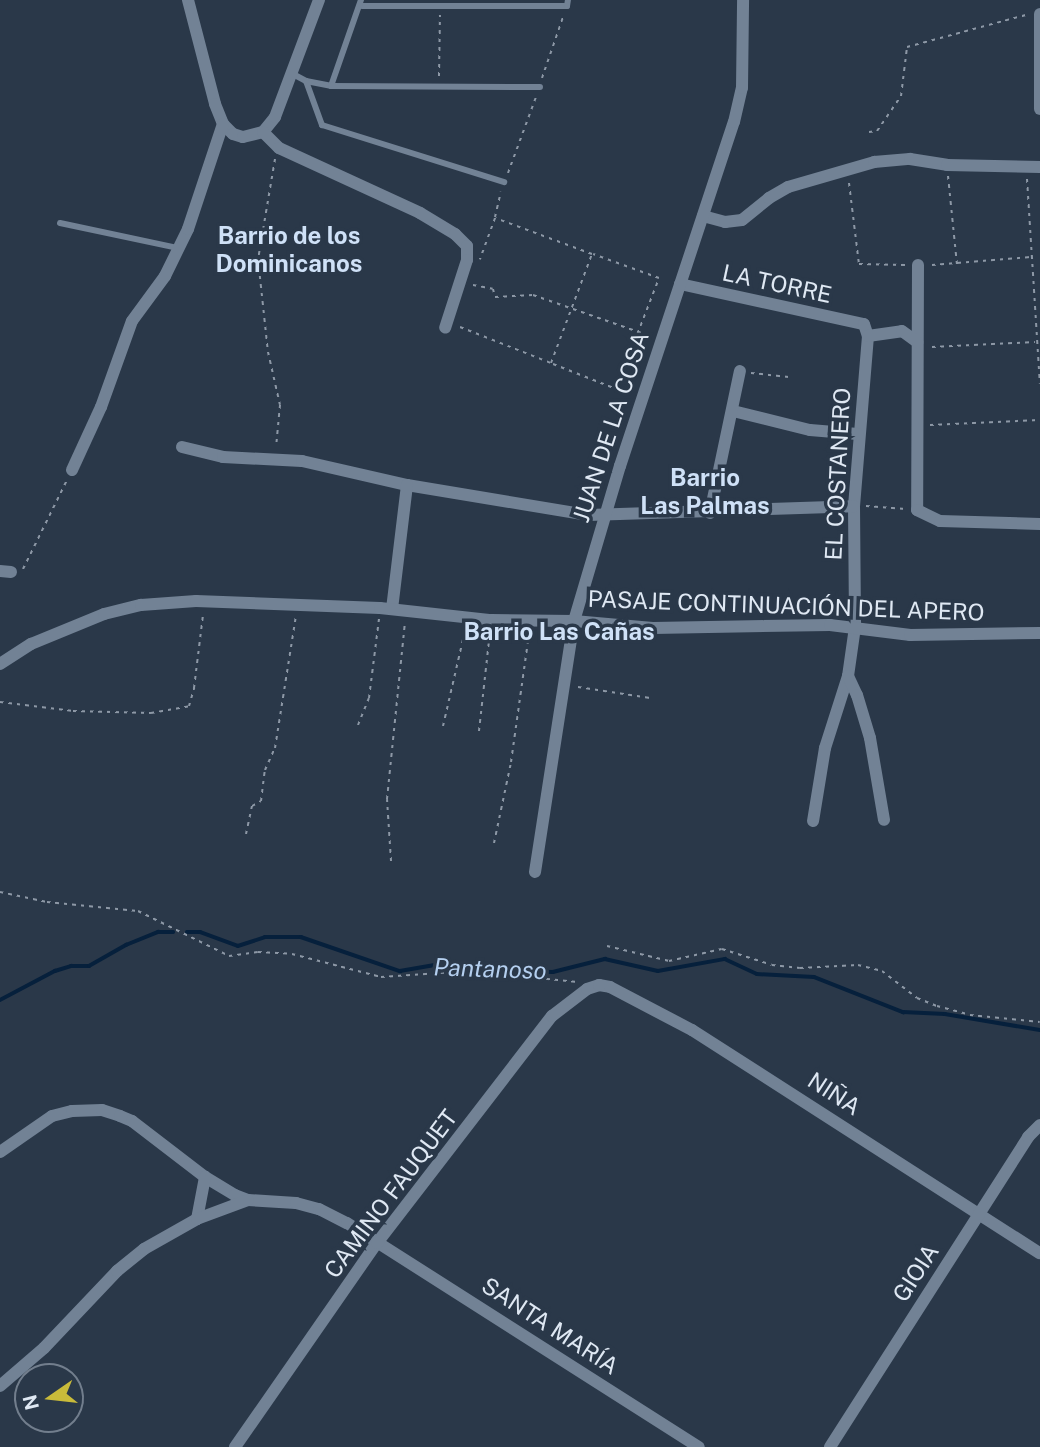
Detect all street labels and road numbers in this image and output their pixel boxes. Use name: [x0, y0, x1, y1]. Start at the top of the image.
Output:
street label: LA TORRE: [720, 259, 834, 309]
street label: JUAN DE LA COSA: [567, 328, 655, 526]
street label: EL COSTANERO: [820, 387, 856, 561]
street label: PASAJE CONTINUACIÓN DEL APERO: [587, 585, 985, 627]
street label: NIÑA: [802, 1067, 866, 1121]
street label: CAMINO FAUQUET: [319, 1104, 463, 1284]
street label: GIOIA: [887, 1239, 945, 1307]
street label: SANTA MARÍA: [477, 1272, 623, 1380]

